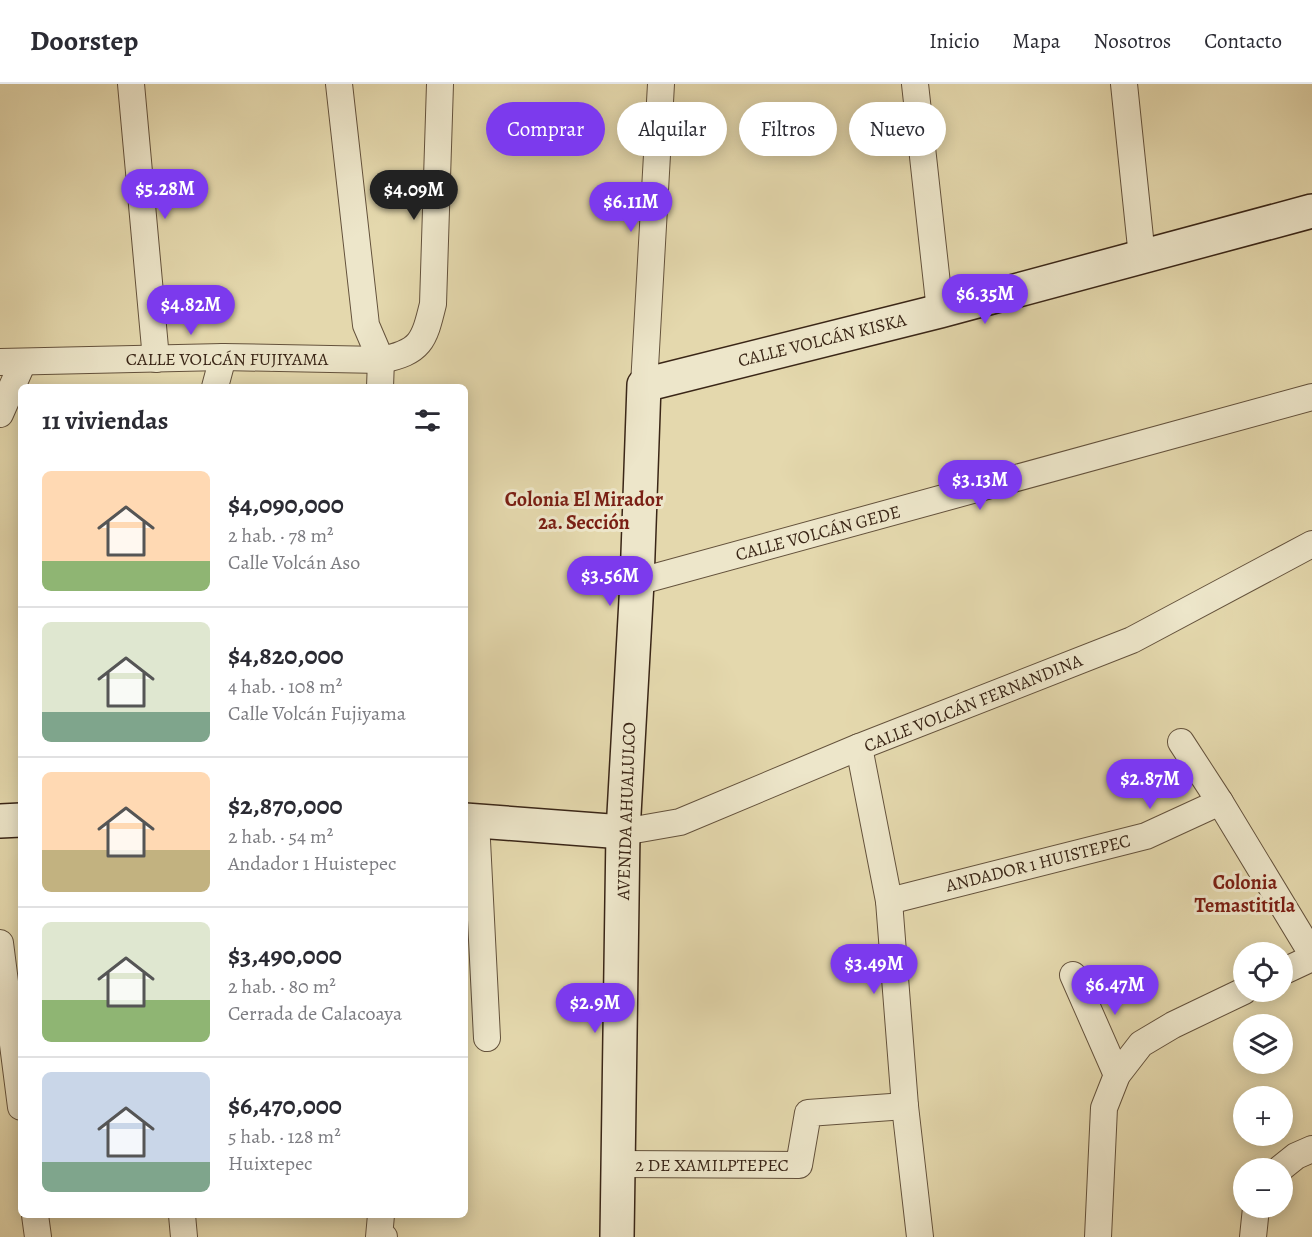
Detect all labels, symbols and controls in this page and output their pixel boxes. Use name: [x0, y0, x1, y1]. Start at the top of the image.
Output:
text: Doorstep: [30, 22, 138, 60]
text: Inicio: [929, 27, 979, 55]
text: Mapa: [1012, 27, 1061, 55]
text: Nosotros: [1094, 27, 1171, 55]
text: Contacto: [1204, 27, 1282, 55]
chip: Comprar: [486, 102, 605, 156]
chip: Alquilar: [617, 102, 727, 156]
chip: Filtros: [739, 102, 837, 156]
chip: Nuevo: [849, 102, 946, 156]
pin: $5.28M: [116, 169, 214, 220]
pin: $4.09M: [365, 170, 463, 221]
text: $5.28M: [135, 175, 195, 202]
text: $4.09M: [384, 176, 444, 203]
pin: $6.11M: [582, 182, 680, 233]
text: $6.11M: [603, 188, 659, 215]
pin: $6.35M: [936, 274, 1034, 325]
text: $6.35M: [956, 280, 1014, 307]
pin: $4.82M: [142, 285, 240, 336]
text: $4.82M: [161, 291, 221, 318]
street label: CALLE VOLCÁN KISKA: [735, 307, 909, 373]
street label: CALLE VOLCÁN FUJIYAMA: [126, 347, 329, 371]
text: 11 viviendas: [42, 403, 168, 438]
icon: filters: [411, 404, 444, 437]
pin: $3.13M: [931, 460, 1029, 511]
text: $3.13M: [952, 466, 1008, 493]
district label: Colonia El Mirador 2a. Sección: [505, 486, 663, 536]
text: $4,090,000: [228, 487, 344, 522]
icon: home: [90, 495, 162, 567]
street label: CALLE VOLCÁN GEDE: [733, 499, 903, 567]
text: 2 hab. · 78 m²: [228, 522, 334, 549]
text: Calle Volcán Aso: [228, 549, 360, 576]
pin: $3.56M: [561, 556, 659, 607]
text: $3.56M: [581, 562, 639, 589]
text: $4,820,000: [228, 638, 344, 673]
icon: home: [90, 646, 162, 718]
street label: CALLE VOLCÁN FERNANDINA: [860, 648, 1086, 758]
text: 4 hab. · 108 m²: [228, 673, 342, 700]
text: Calle Volcán Fujiyama: [228, 700, 406, 727]
street label: AVENIDA AHUALULCO: [611, 722, 641, 901]
pin: $2.87M: [1101, 759, 1199, 810]
text: $2.87M: [1120, 765, 1180, 792]
text: $2,870,000: [228, 788, 343, 823]
icon: home: [90, 796, 162, 868]
text: 2 hab. · 54 m²: [228, 823, 333, 850]
street label: ANDADOR 1 HUISTEPEC: [942, 828, 1133, 898]
text: Andador 1 Huistepec: [228, 850, 397, 877]
district label: Colonia Temastititla: [1195, 869, 1296, 919]
text: $3,490,000: [228, 938, 342, 973]
map controls: [1233, 942, 1293, 1218]
button: locate: [1233, 942, 1293, 1002]
pin: $3.49M: [825, 944, 923, 995]
icon: home: [90, 946, 162, 1018]
text: $3.49M: [845, 950, 903, 977]
pin: $6.47M: [1066, 965, 1164, 1016]
text: $6.47M: [1086, 971, 1144, 998]
text: 2 hab. · 80 m²: [228, 973, 336, 1000]
pin: $2.9M: [553, 983, 637, 1034]
text: $2.9M: [570, 989, 620, 1016]
text: Cerrada de Calacoaya: [228, 1000, 402, 1027]
button: layers: [1233, 1014, 1293, 1074]
button: +: [1233, 1086, 1293, 1146]
text: $6,470,000: [228, 1088, 342, 1123]
icon: home: [90, 1096, 162, 1168]
text: 5 hab. · 128 m²: [228, 1123, 341, 1150]
text: Huixtepec: [228, 1150, 313, 1177]
street label: 2 DE XAMILPTEPEC: [635, 1153, 789, 1177]
button: −: [1233, 1158, 1293, 1218]

